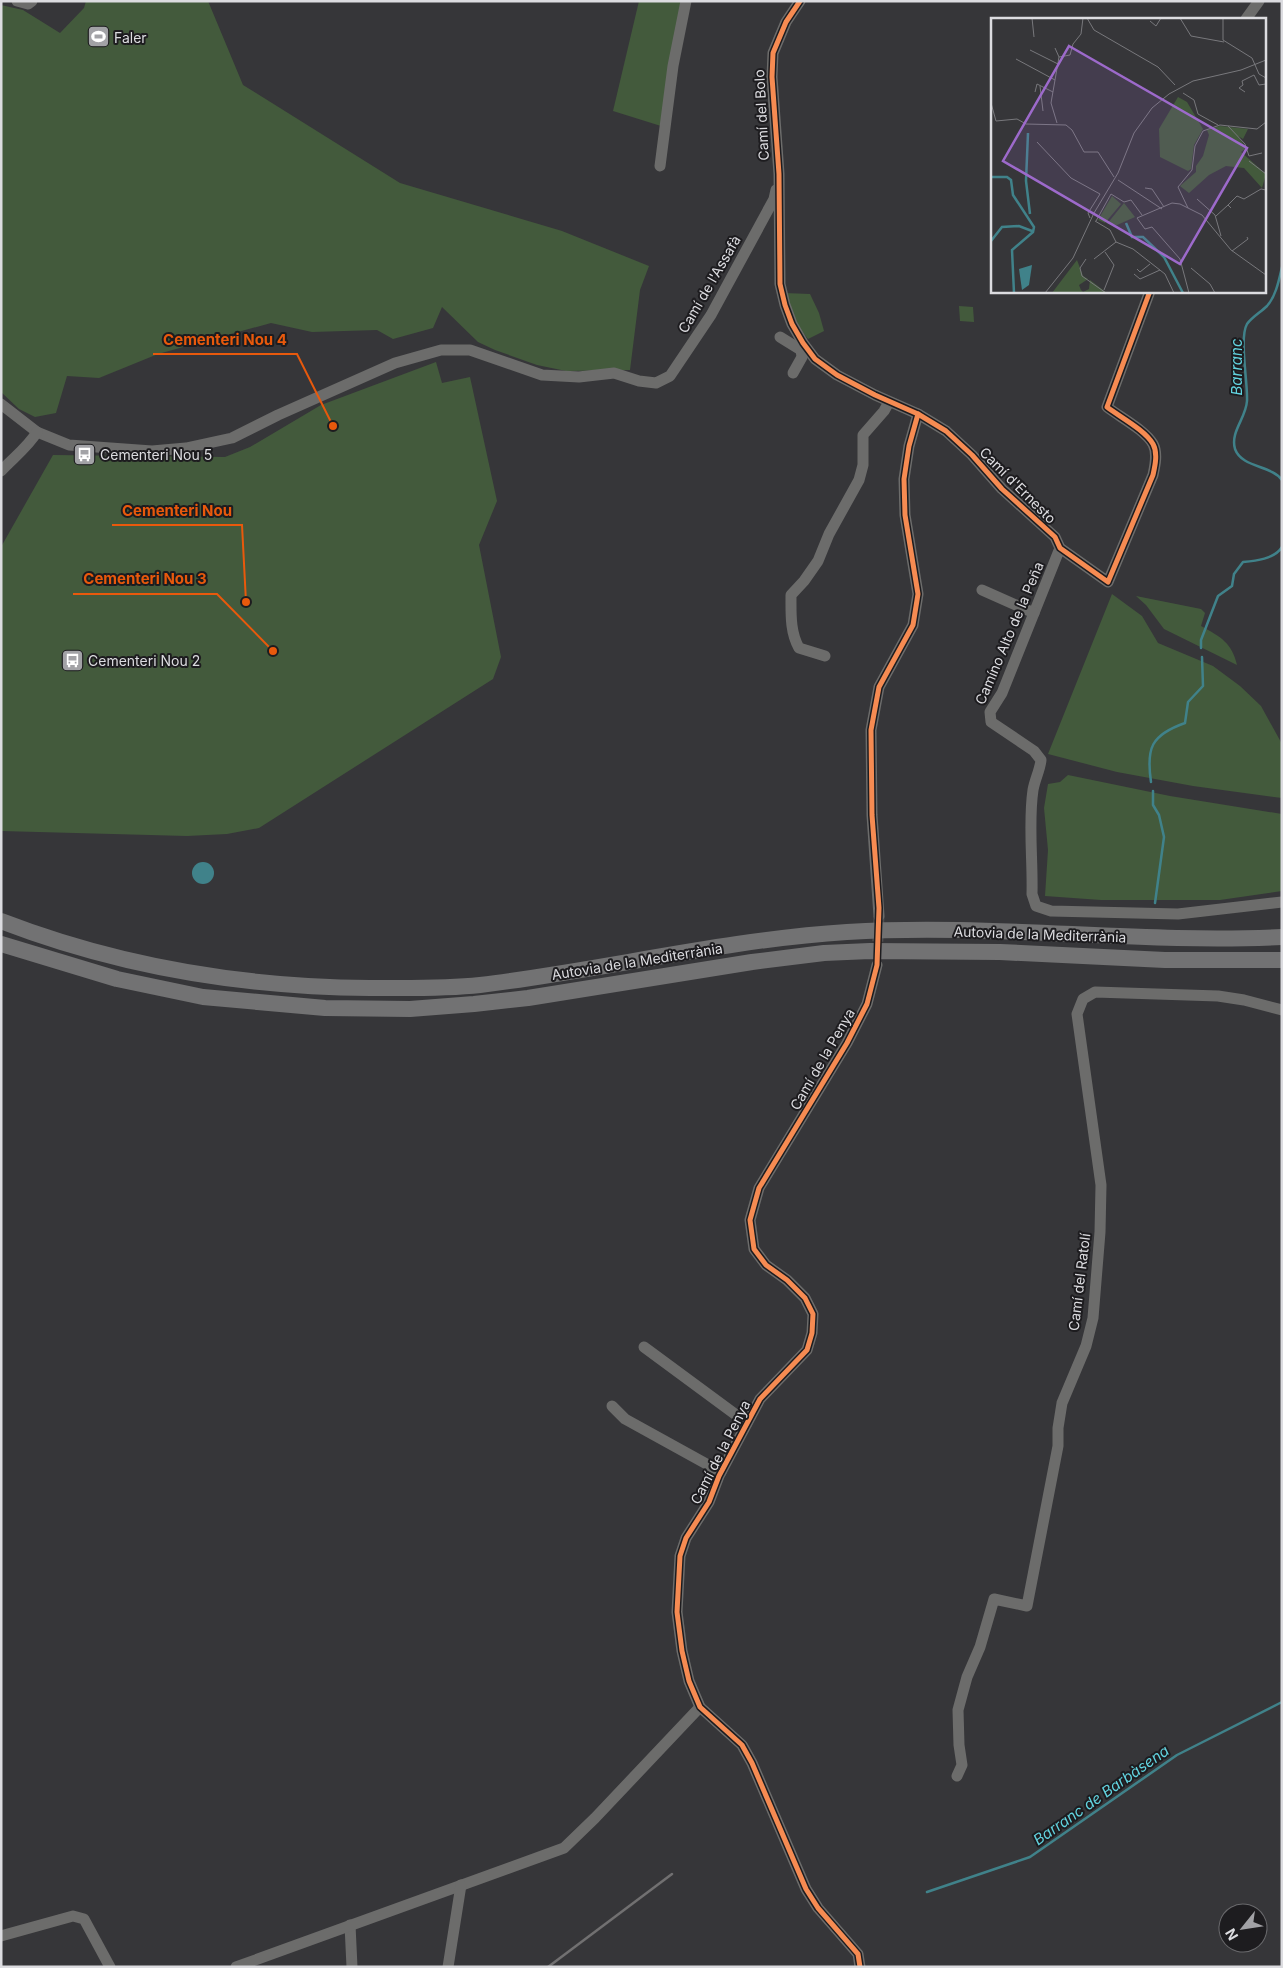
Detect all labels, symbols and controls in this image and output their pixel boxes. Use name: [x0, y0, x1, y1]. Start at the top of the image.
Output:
inset map: [991, 18, 1266, 292]
sports icon: Faler: [86, 25, 110, 49]
place label: Faler: [114, 29, 147, 46]
street label: Camí del Bolo: [750, 69, 772, 161]
street label: Camí de l'Assafà: [674, 232, 744, 336]
callout: Cementeri Nou 4: [153, 324, 297, 354]
text: Cementeri Nou 4: [163, 330, 287, 349]
water label: Barranc: [1227, 338, 1246, 395]
bus stop icon: Cementeri Nou 5: [72, 442, 96, 466]
street label: Camí d'Ernesto: [976, 443, 1060, 527]
place label: Cementeri Nou 5: [100, 446, 212, 463]
callout: Cementeri Nou: [112, 495, 242, 525]
text: Cementeri Nou: [122, 501, 232, 520]
street label: Camíno Alto de la Peña: [971, 559, 1047, 707]
callout: Cementeri Nou 3: [73, 564, 217, 594]
text: Cementeri Nou 3: [83, 569, 207, 588]
bus stop icon: Cementeri Nou 2: [60, 648, 84, 672]
place label: Cementeri Nou 2: [88, 652, 200, 669]
street label: Autovia de la Mediterrània: [953, 922, 1127, 946]
street label: Autovia de la Mediterrània: [550, 939, 724, 983]
street label: Camí de la Penya: [786, 1005, 858, 1113]
street label: Camí del Ratolí: [1065, 1232, 1093, 1332]
street label: Camí de la Penya: [686, 1397, 754, 1507]
water label: Barranc de Barbàsena: [1029, 1741, 1173, 1849]
north arrow: [1218, 1903, 1268, 1953]
text: N: [1221, 1926, 1241, 1944]

